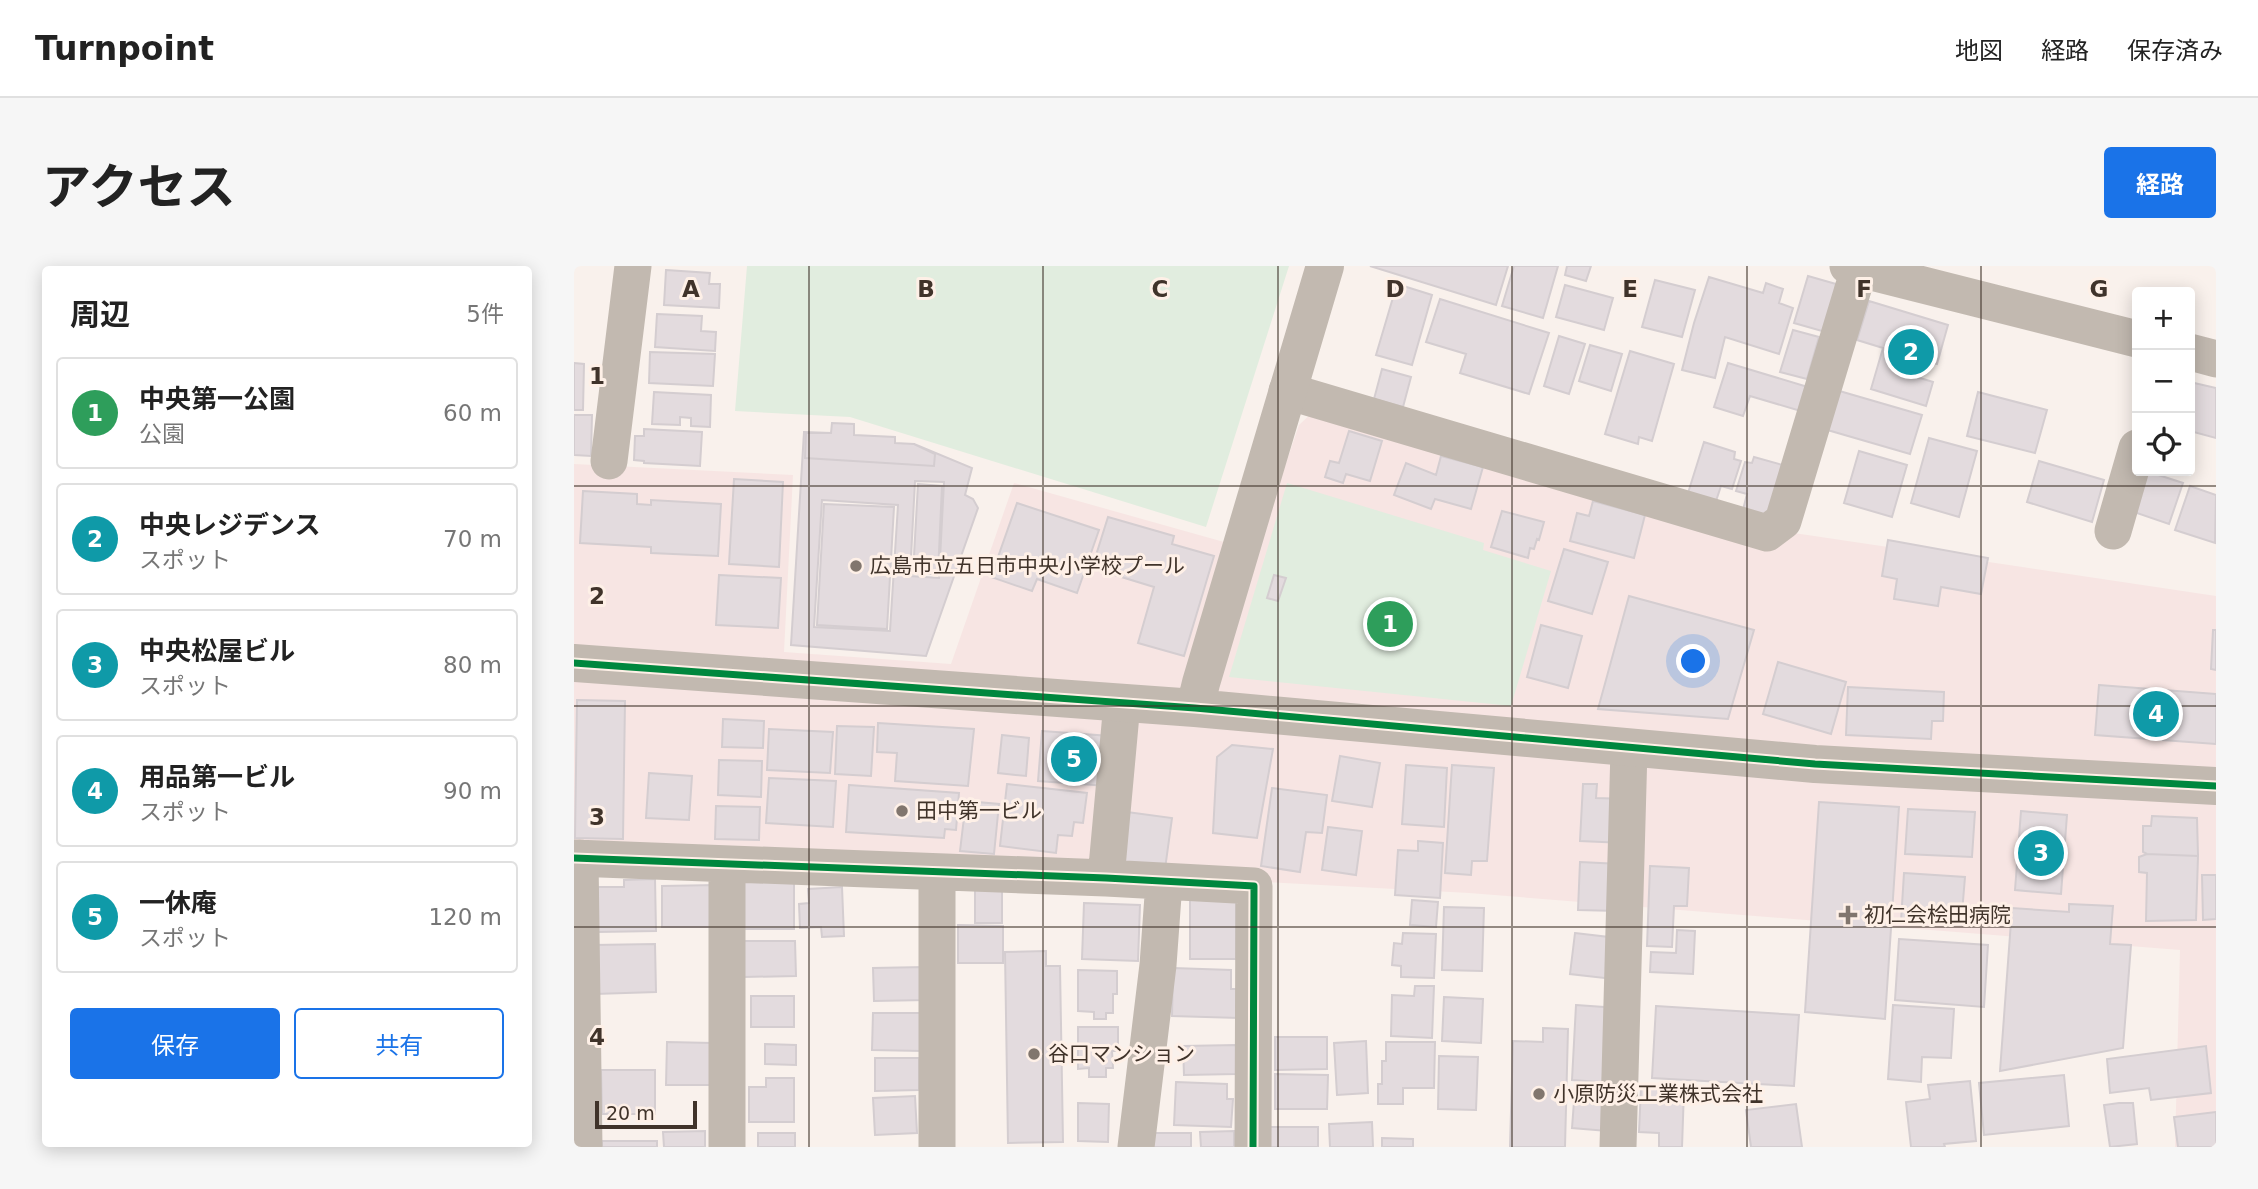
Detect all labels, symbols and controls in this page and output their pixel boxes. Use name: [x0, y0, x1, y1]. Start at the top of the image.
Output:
text: Turnpoint: [35, 29, 214, 68]
text: 地図: [1955, 37, 2003, 65]
text: 経路: [2041, 37, 2089, 65]
text: 保存済み: [2127, 37, 2223, 65]
button: 経路: [2104, 147, 2216, 218]
text: アクセス: [42, 159, 236, 216]
text: A: [682, 276, 700, 302]
text: B: [917, 276, 935, 302]
text: C: [1152, 276, 1168, 302]
text: D: [1385, 276, 1405, 302]
text: E: [1622, 276, 1638, 302]
text: F: [1856, 276, 1872, 302]
text: G: [2090, 276, 2108, 302]
map controls: [2132, 287, 2195, 476]
button: +: [2132, 287, 2195, 350]
text: 周辺: [70, 297, 130, 332]
text: 5件: [466, 301, 504, 327]
pin: 2: [1888, 326, 1934, 378]
button: −: [2132, 350, 2195, 413]
text: 1: [589, 363, 605, 389]
text: 中央第一公園: [139, 384, 295, 414]
text: 1: [87, 400, 103, 426]
text: 60 m: [443, 400, 502, 426]
button: locate: [2132, 413, 2195, 476]
text: 公園: [139, 421, 185, 447]
text: 中央レジデンス: [139, 510, 320, 540]
text: 2: [87, 526, 103, 552]
text: 70 m: [443, 526, 502, 552]
text: スポット: [139, 547, 231, 573]
place label: 広島市立五日市中央小学校プール: [870, 554, 1185, 578]
marker: 広島市立五日市中央小学校プール: [848, 558, 864, 574]
text: 2: [589, 583, 605, 609]
pin: 1: [1367, 598, 1413, 650]
text: 中央松屋ビル: [139, 636, 295, 666]
your location: [1676, 644, 1710, 678]
text: 3: [87, 652, 103, 678]
text: 80 m: [443, 652, 502, 678]
text: スポット: [139, 673, 231, 699]
pin: 4: [2133, 688, 2179, 740]
pin: 5: [1051, 733, 1097, 785]
text: 用品第一ビル: [139, 762, 295, 792]
text: 4: [87, 778, 103, 804]
text: 90 m: [443, 778, 502, 804]
text: スポット: [139, 799, 231, 825]
place label: 田中第一ビル: [916, 799, 1042, 823]
marker: 田中第一ビル: [894, 803, 910, 819]
text: 3: [589, 804, 605, 830]
pin: 3: [2018, 827, 2064, 879]
text: 一休庵: [139, 888, 217, 918]
place label: 初仁会桧田病院: [1864, 903, 2011, 927]
text: 5: [87, 904, 103, 930]
text: 120 m: [428, 904, 502, 930]
marker: 初仁会桧田病院: [1838, 905, 1858, 925]
text: スポット: [139, 925, 231, 951]
button: 保存: [70, 1008, 280, 1079]
button: 共有: [294, 1008, 504, 1079]
text: 4: [589, 1024, 605, 1050]
place label: 谷口マンション: [1048, 1042, 1195, 1066]
marker: 谷口マンション: [1026, 1046, 1042, 1062]
place label: 小原防災工業株式会社: [1553, 1082, 1763, 1106]
marker: 小原防災工業株式会社: [1531, 1086, 1547, 1102]
scale bar: [595, 1098, 696, 1130]
text: 20 m: [606, 1102, 655, 1124]

